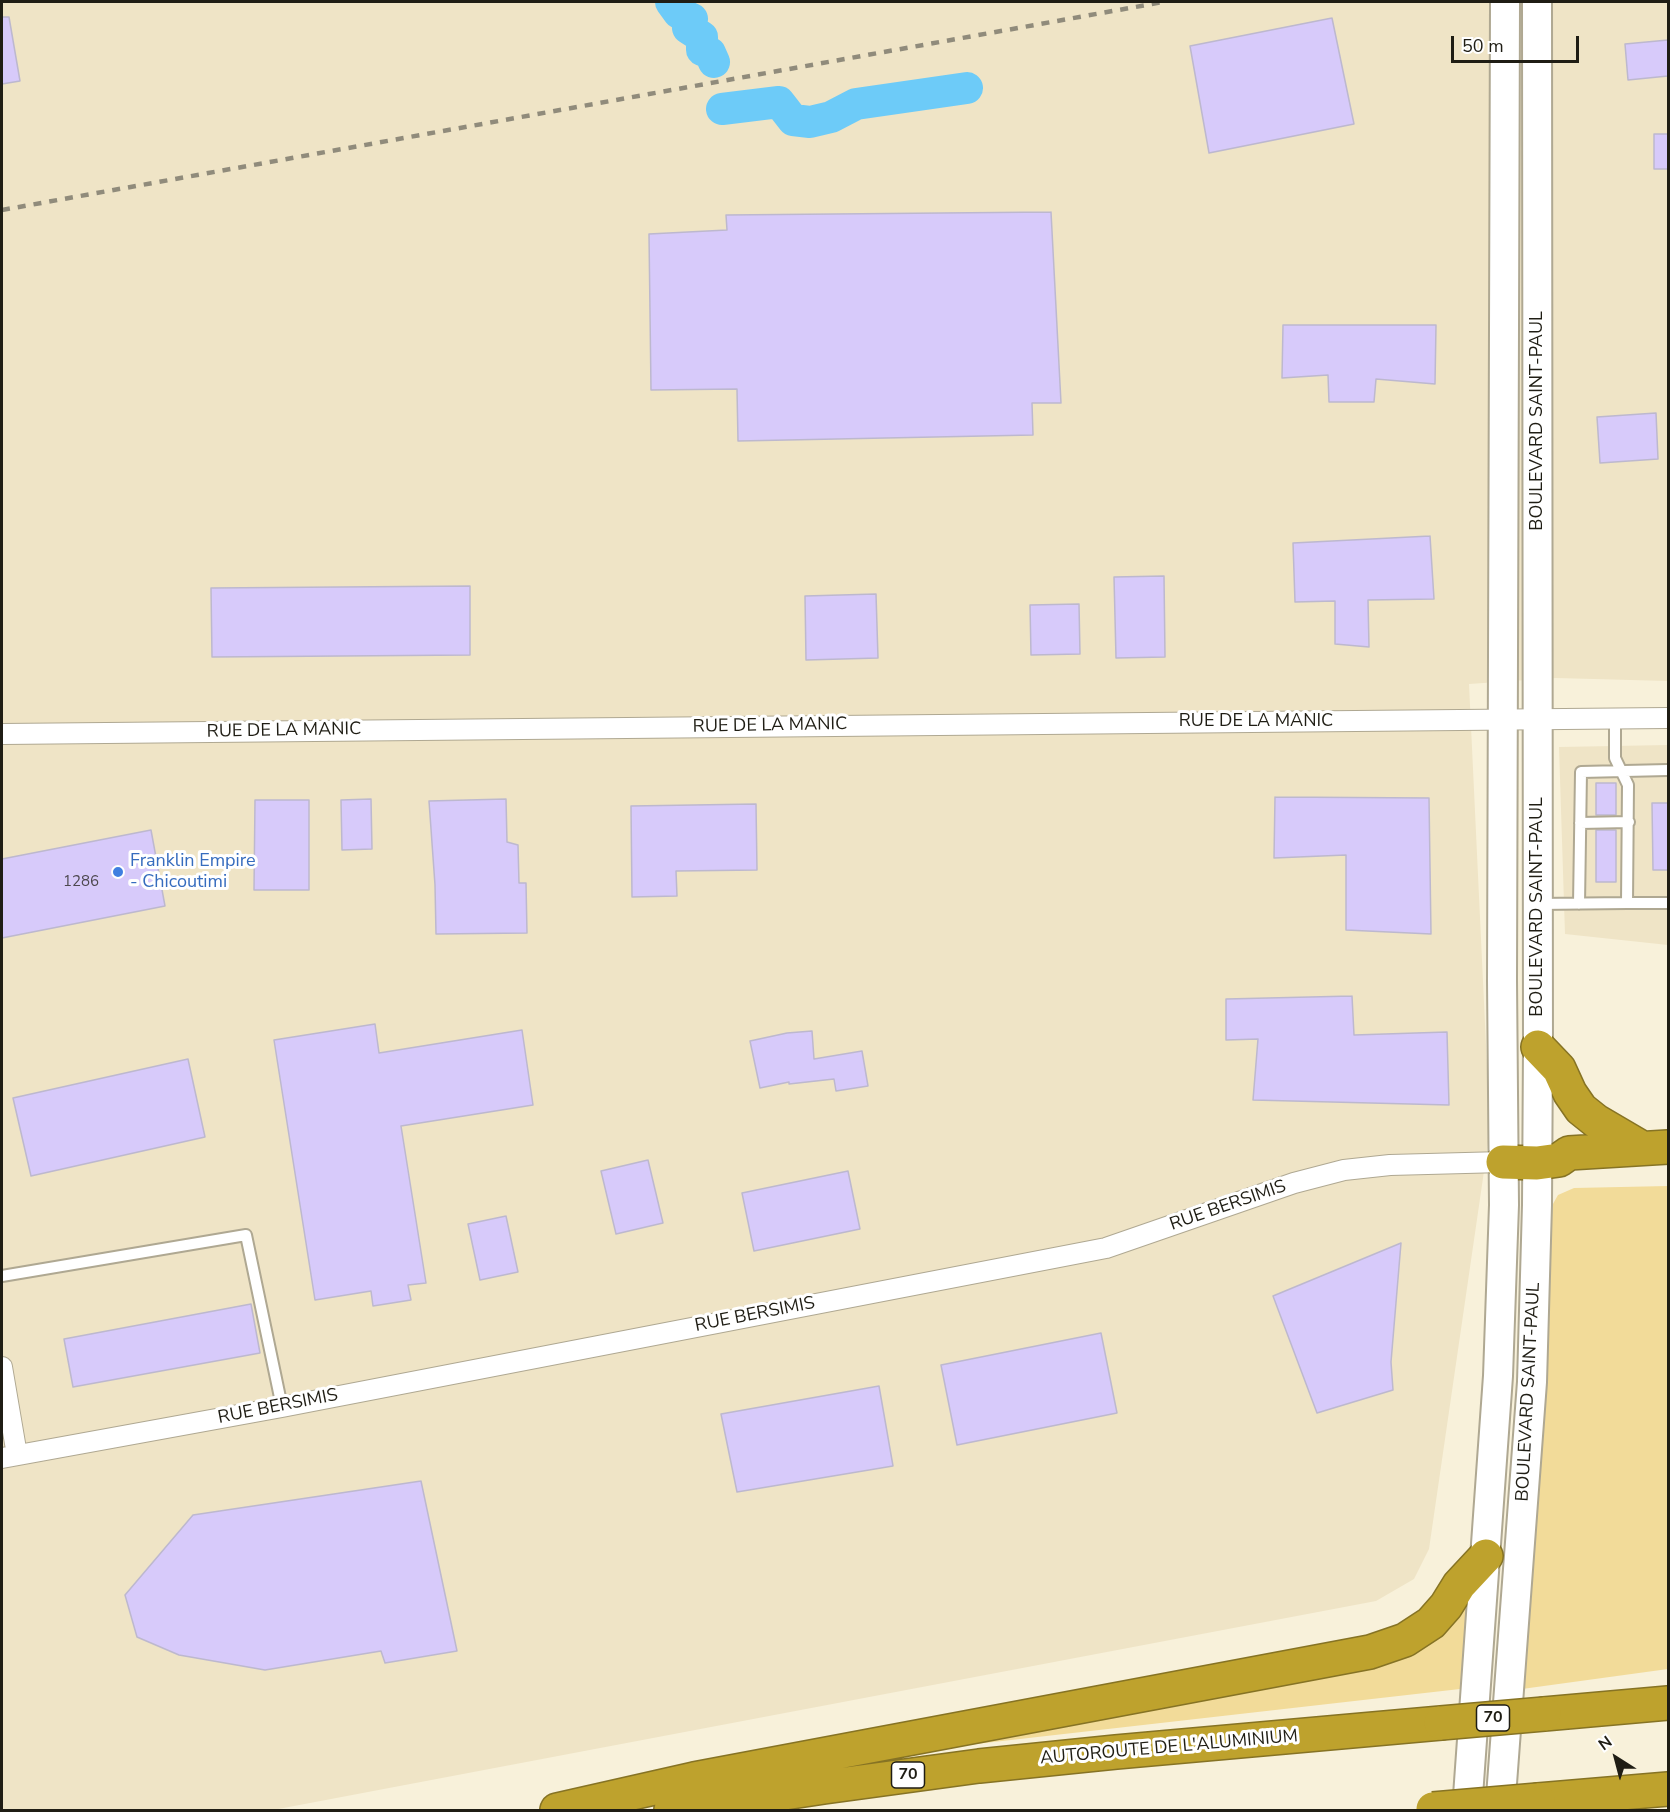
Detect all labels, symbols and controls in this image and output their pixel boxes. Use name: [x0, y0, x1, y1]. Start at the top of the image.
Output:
scale bar: [1454, 24, 1582, 62]
text: 50 m: [1462, 34, 1504, 58]
street label: BOULEVARD SAINT-PAUL: [1527, 311, 1549, 531]
street label: RUE DE LA MANIC: [1179, 711, 1333, 733]
street label: RUE DE LA MANIC: [693, 714, 847, 738]
street label: RUE DE LA MANIC: [207, 719, 361, 743]
street label: BOULEVARD SAINT-PAUL: [1527, 797, 1549, 1017]
place label: Franklin Empire - Chicoutimi: [130, 851, 256, 894]
marker: Franklin Empire - Chicoutimi: [111, 865, 125, 879]
house number: 1286: [63, 873, 99, 891]
street label: RUE BERSIMIS: [1167, 1176, 1289, 1236]
street label: BOULEVARD SAINT-PAUL: [1512, 1282, 1546, 1502]
street label: RUE BERSIMIS: [693, 1293, 817, 1337]
street label: RUE BERSIMIS: [216, 1385, 340, 1429]
road number: 70: [1476, 1705, 1510, 1731]
street label: AUTOROUTE DE L'ALUMINIUM: [1039, 1726, 1299, 1770]
north arrow: [1586, 1728, 1646, 1788]
text: N: [1594, 1731, 1617, 1756]
road number: 70: [892, 1762, 924, 1788]

